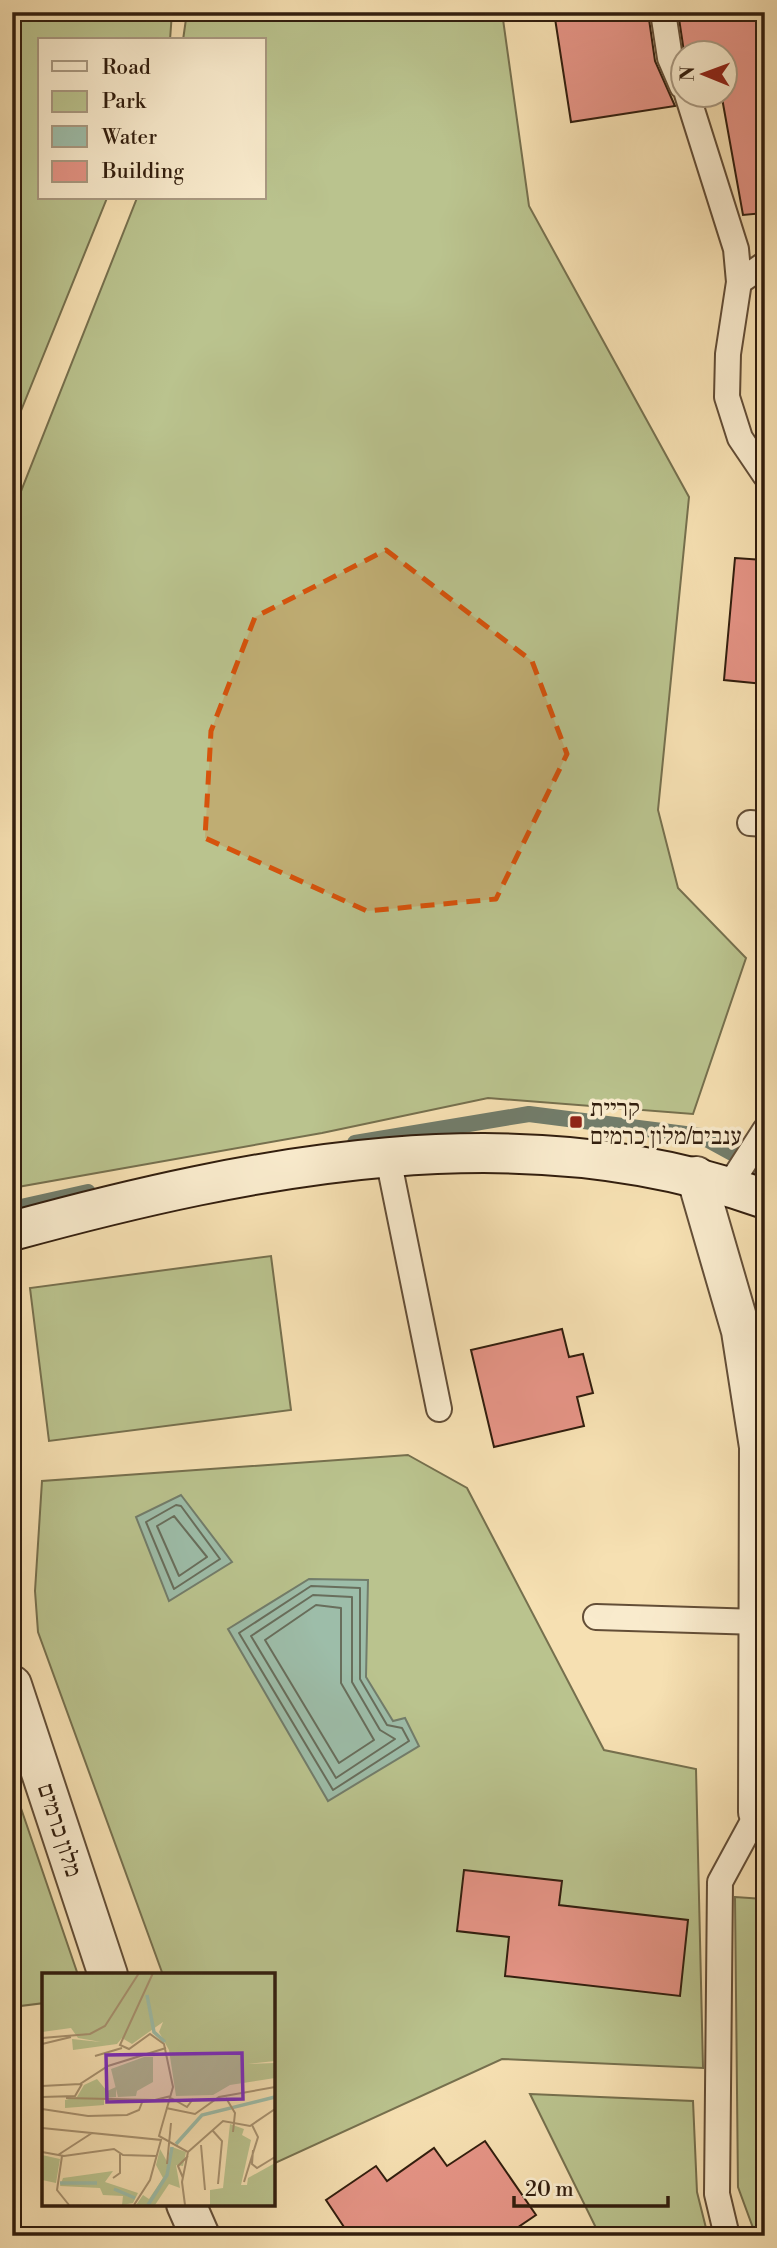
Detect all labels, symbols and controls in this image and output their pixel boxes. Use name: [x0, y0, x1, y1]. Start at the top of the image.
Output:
legend: [38, 38, 266, 200]
north arrow: [668, 38, 738, 108]
text: Road: [102, 55, 151, 81]
text: N: [676, 66, 700, 81]
text: Park: [102, 89, 147, 115]
text: Water: [101, 125, 157, 151]
text: Building: [101, 159, 184, 185]
place label: קריית ענבים/מלון כרמים: [590, 1094, 742, 1152]
marker: קריית ענבים/מלון כרמים: [568, 1114, 584, 1130]
street label: מלון כרמים: [30, 1780, 88, 1881]
inset map: [42, 1973, 275, 2206]
scale bar: [514, 2164, 668, 2208]
text: 20 m: [525, 2177, 574, 2203]

